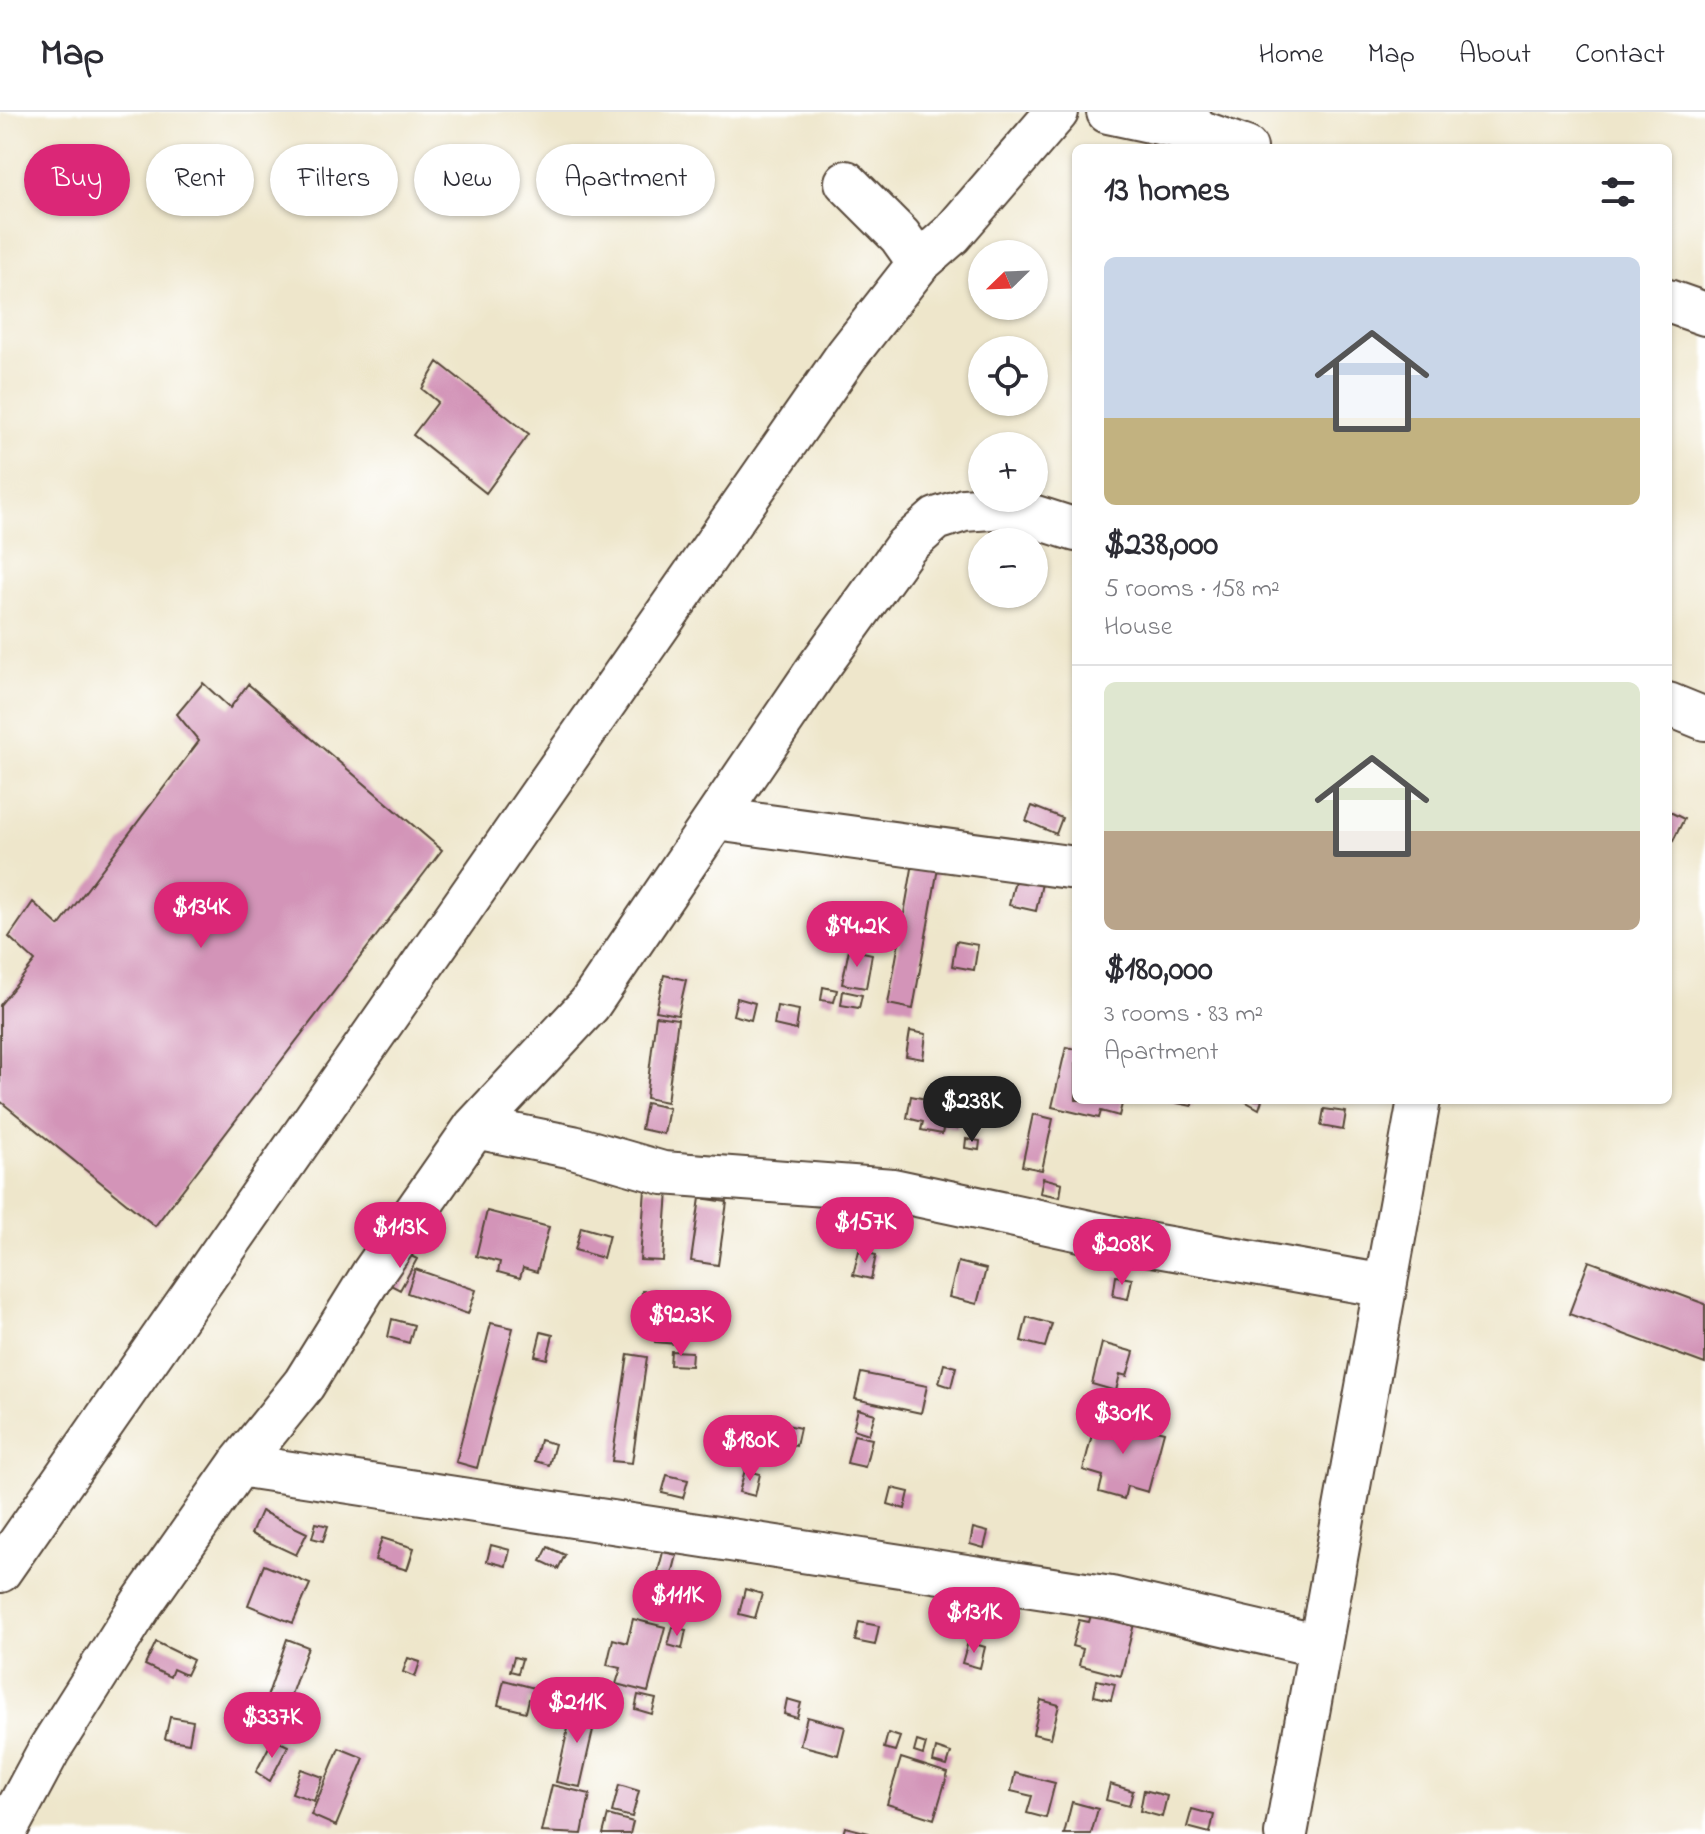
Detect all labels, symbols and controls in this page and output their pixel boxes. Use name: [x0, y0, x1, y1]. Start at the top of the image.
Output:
text: Map: [40, 27, 104, 83]
text: Home: [1258, 35, 1324, 76]
text: Map: [1368, 35, 1415, 76]
text: About: [1459, 35, 1531, 76]
text: Contact: [1575, 35, 1665, 76]
chip: Buy: [24, 144, 130, 216]
chip: Rent: [146, 144, 254, 216]
chip: Filters: [270, 144, 398, 216]
chip: New: [414, 144, 520, 216]
chip: Apartment: [536, 144, 715, 216]
text: 13 homes: [1104, 167, 1230, 217]
icon: filters: [1596, 170, 1640, 214]
north arrow: [968, 240, 1048, 320]
map controls: [968, 240, 1048, 608]
icon: home: [1300, 309, 1444, 453]
button: locate: [968, 336, 1048, 416]
button: +: [968, 432, 1048, 512]
text: $238,000: [1104, 521, 1218, 571]
button: −: [968, 528, 1048, 608]
text: 5 rooms · 158 m²: [1104, 571, 1280, 609]
text: House: [1104, 609, 1172, 647]
icon: home: [1300, 734, 1444, 878]
pin: $134K: [145, 882, 257, 950]
text: $134K: [172, 889, 230, 927]
pin: $94.2K: [792, 901, 922, 969]
text: $94.2K: [824, 908, 890, 946]
text: $180,000: [1104, 946, 1213, 996]
text: 3 rooms · 83 m²: [1104, 996, 1263, 1034]
text: Apartment: [1104, 1034, 1218, 1072]
pin: $238K: [916, 1076, 1028, 1144]
text: $238K: [941, 1083, 1003, 1121]
pin: $157K: [809, 1197, 921, 1265]
pin: $113K: [344, 1202, 456, 1270]
text: $157K: [834, 1204, 896, 1242]
text: $113K: [372, 1209, 428, 1247]
pin: $208K: [1066, 1219, 1178, 1287]
text: $208K: [1091, 1226, 1153, 1264]
pin: $92.3K: [616, 1290, 746, 1358]
text: $92.3K: [648, 1297, 714, 1335]
pin: $301K: [1067, 1388, 1179, 1456]
text: $301K: [1094, 1395, 1152, 1433]
pin: $180K: [694, 1415, 806, 1483]
text: $180K: [721, 1422, 779, 1460]
pin: $111K: [621, 1570, 733, 1638]
text: $111K: [650, 1577, 704, 1615]
pin: $131K: [918, 1587, 1030, 1655]
text: $131K: [946, 1594, 1002, 1632]
pin: $211K: [521, 1677, 633, 1745]
text: $211K: [548, 1684, 606, 1722]
pin: $337K: [216, 1692, 328, 1760]
text: $337K: [242, 1699, 302, 1737]

